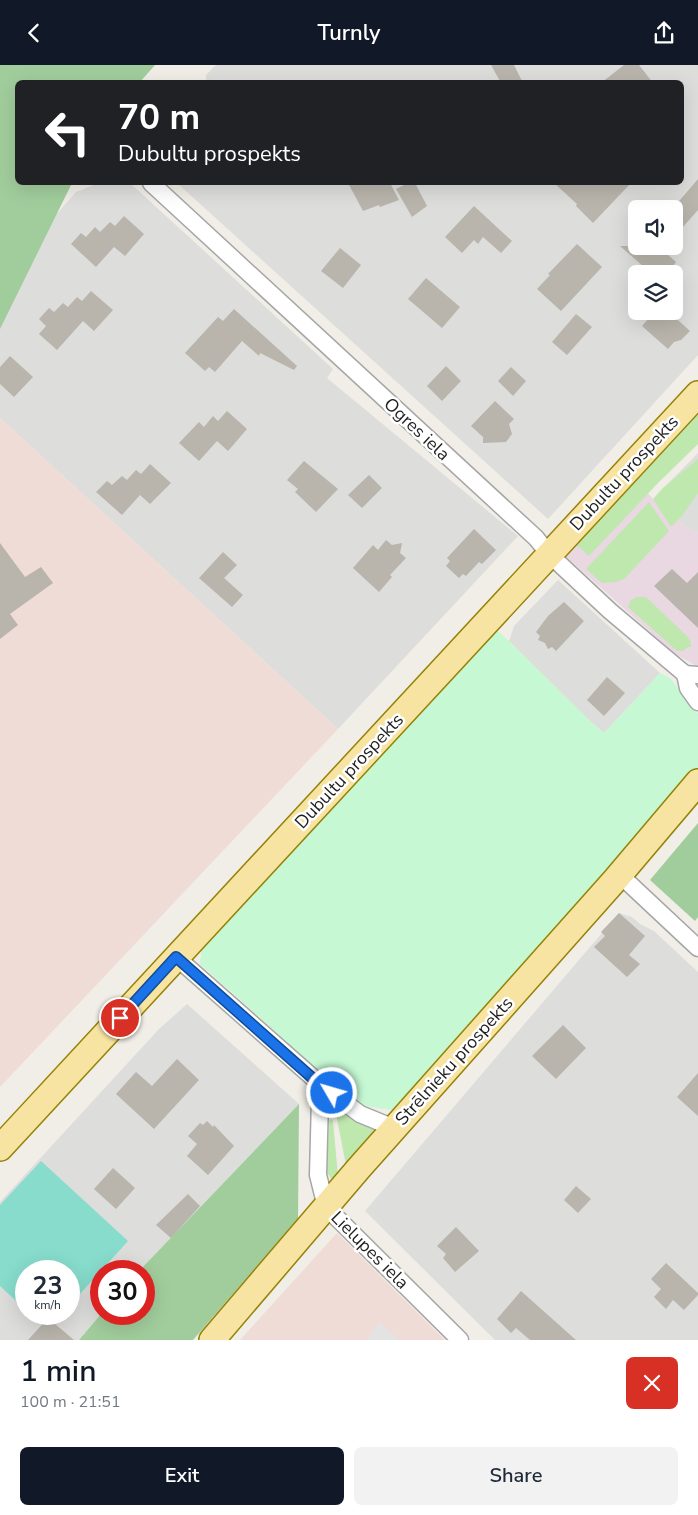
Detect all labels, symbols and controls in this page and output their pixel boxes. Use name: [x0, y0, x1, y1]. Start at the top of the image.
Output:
text: Turnly: [317, 18, 381, 48]
icon: back: [20, 19, 48, 47]
icon: share: [650, 19, 678, 47]
text: 70 m: [118, 94, 200, 141]
icon: left: [35, 100, 100, 165]
text: Dubultu prospekts: [118, 139, 301, 169]
map controls: [628, 200, 683, 320]
button: sound: [628, 200, 683, 255]
button: layers: [628, 265, 683, 320]
street label: Ogres iela: [379, 392, 455, 466]
street label: Dubultu prospekts: [564, 410, 684, 536]
street label: Dubultu prospekts: [289, 708, 409, 834]
street label: Strēlnieku prospekts: [390, 991, 518, 1131]
pin: [99, 997, 141, 1039]
icon: arrive: [106, 1004, 134, 1032]
position arrow: [305, 1066, 357, 1118]
street label: Lielupes iela: [326, 1206, 414, 1294]
speed limit sign: 30: [90, 1260, 155, 1325]
text: 23: [32, 1269, 63, 1303]
text: km/h: [34, 1297, 61, 1313]
text: 1 min: [20, 1351, 96, 1392]
button: close: [626, 1357, 678, 1409]
text: 100 m · 21:51: [20, 1391, 121, 1413]
button: Exit: [20, 1447, 344, 1505]
button: Share: [354, 1447, 678, 1505]

